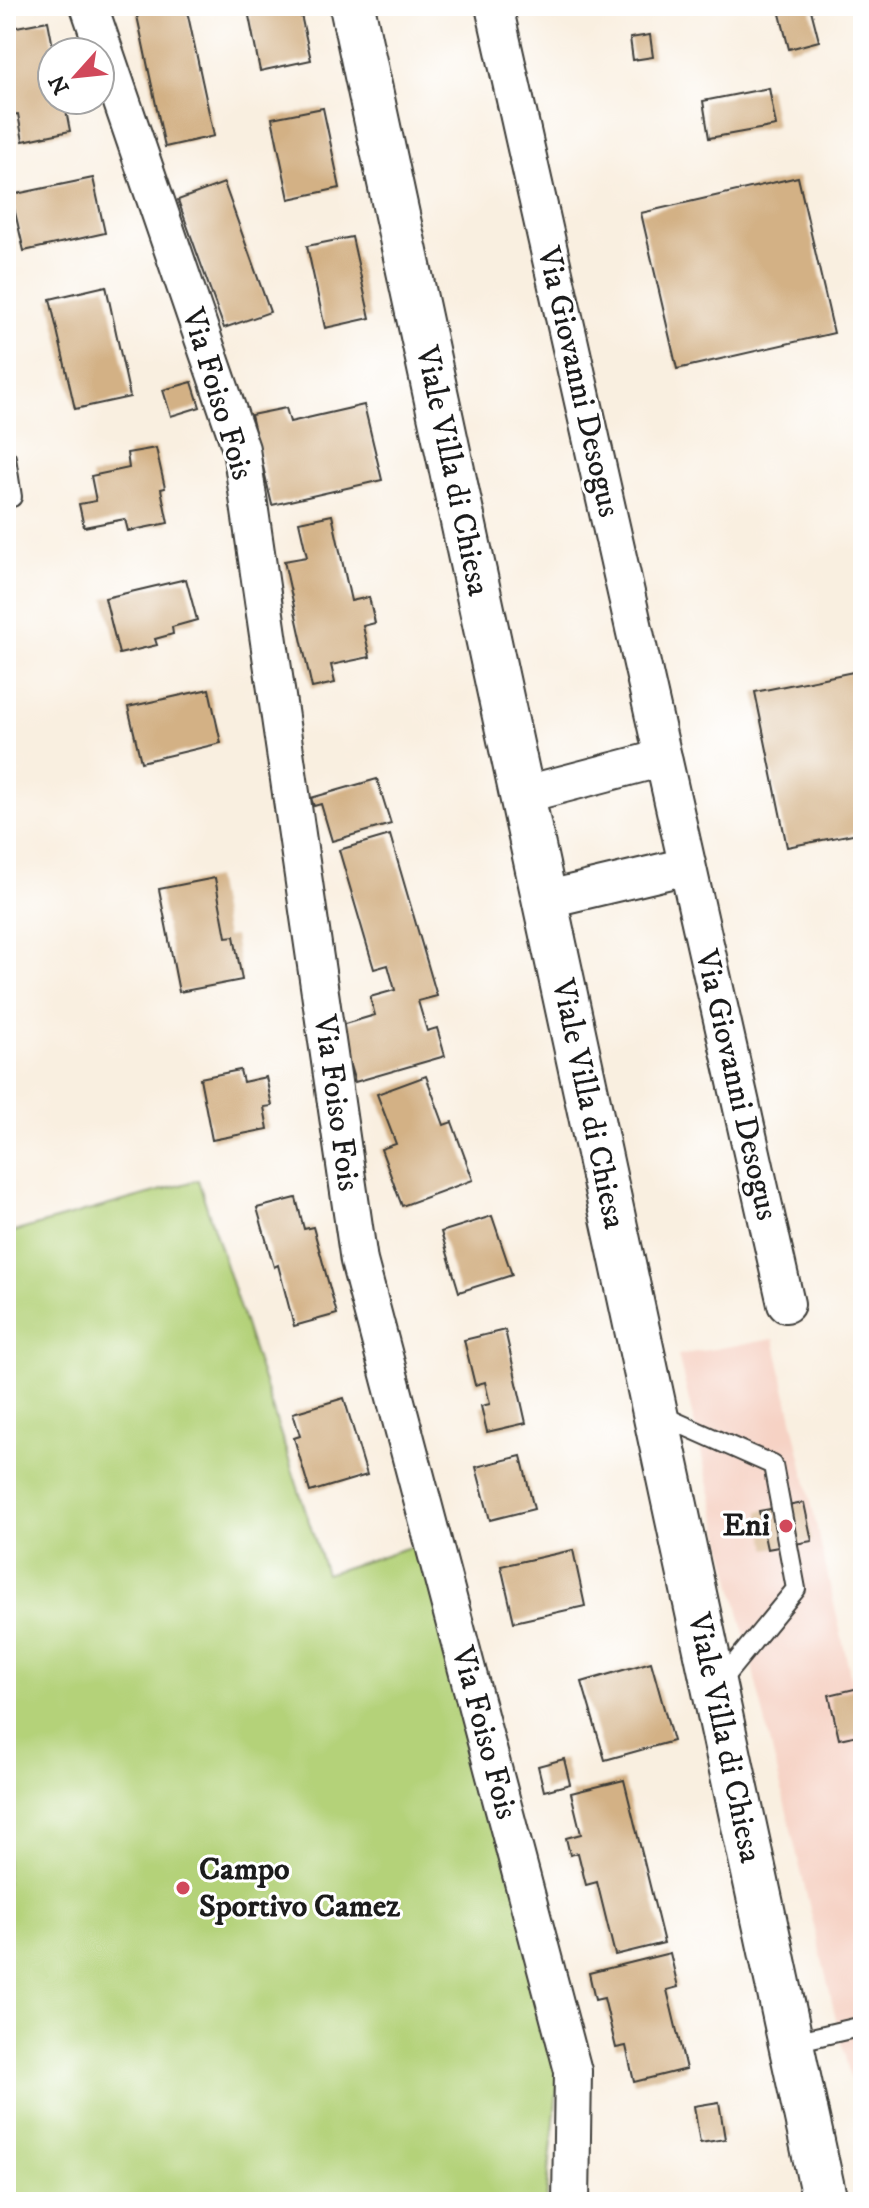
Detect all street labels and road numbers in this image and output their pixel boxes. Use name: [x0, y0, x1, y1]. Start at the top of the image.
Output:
street label: Via Giovanni Desogus: [527, 242, 629, 521]
street label: Via Foiso Fois: [172, 302, 262, 485]
street label: Viale Villa di Chiesa: [406, 341, 498, 600]
street label: Via Giovanni Desogus: [685, 945, 787, 1224]
street label: Viale Villa di Chiesa: [542, 974, 634, 1233]
street label: Via Foiso Fois: [304, 1011, 368, 1194]
street label: Viale Villa di Chiesa: [678, 1608, 770, 1867]
street label: Via Foiso Fois: [441, 1641, 526, 1824]

